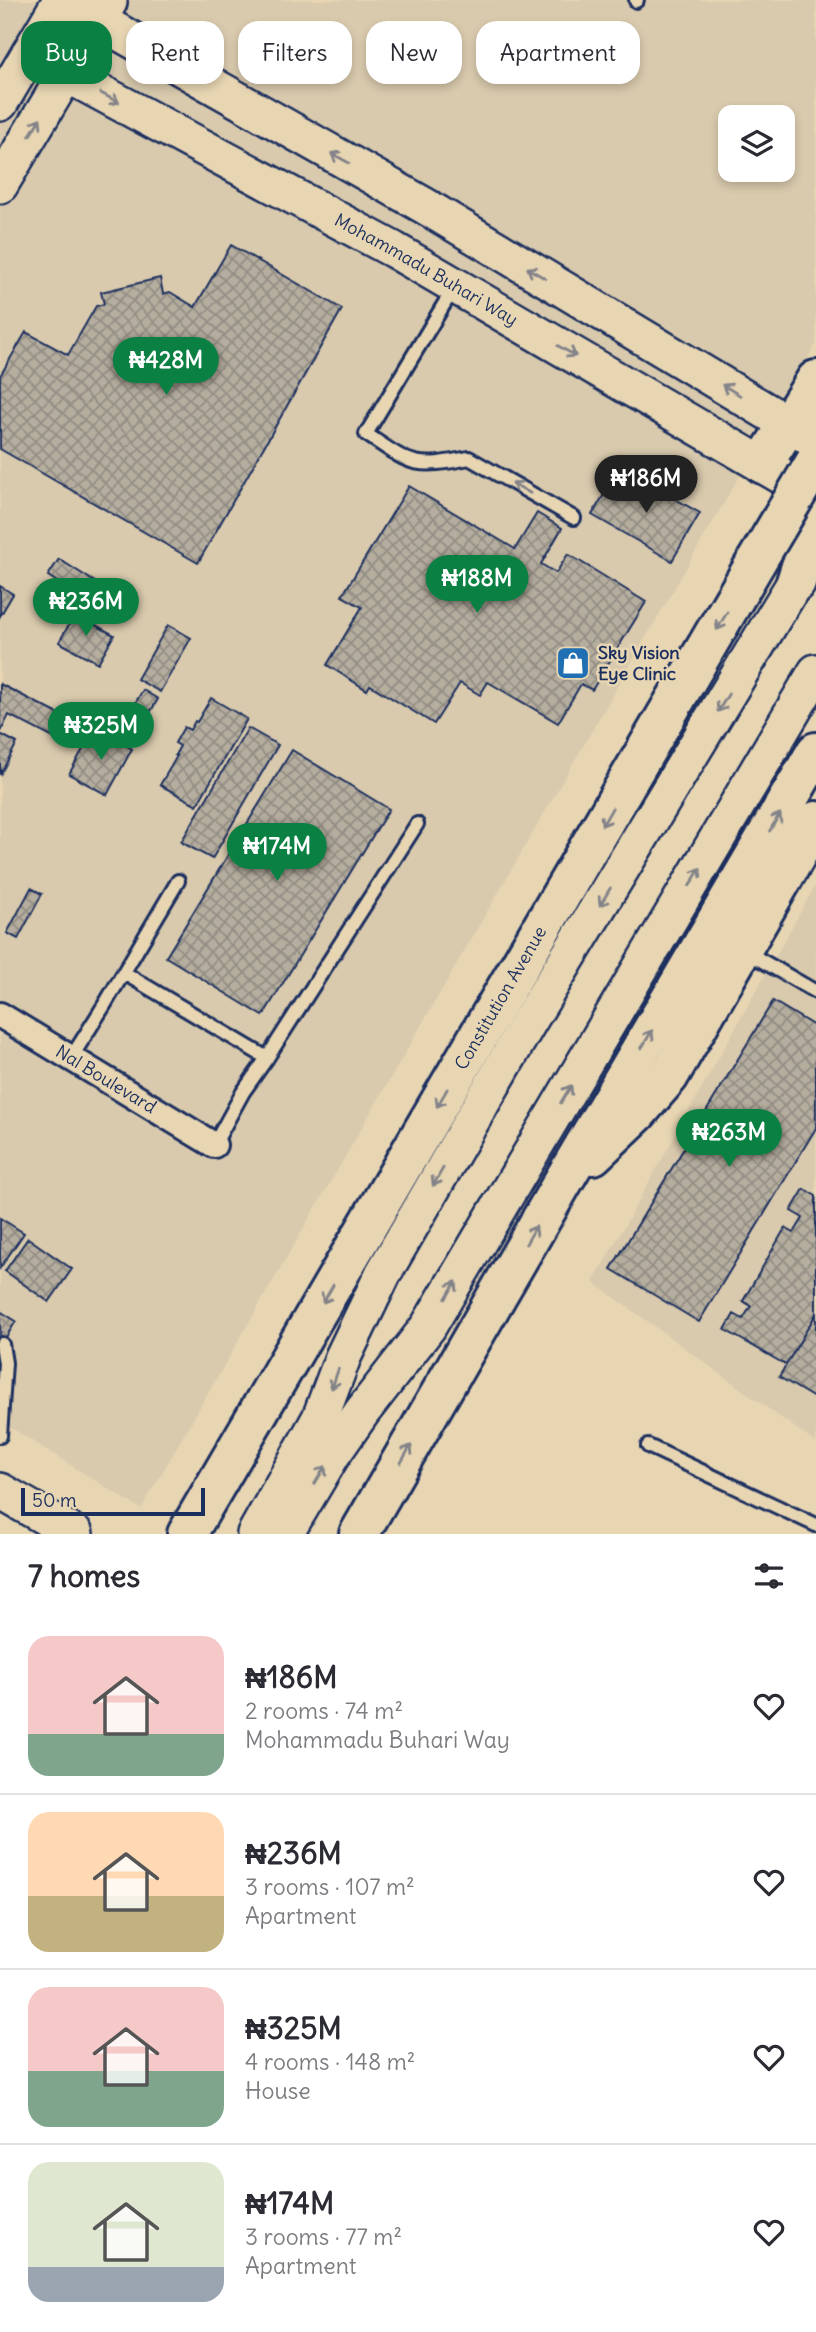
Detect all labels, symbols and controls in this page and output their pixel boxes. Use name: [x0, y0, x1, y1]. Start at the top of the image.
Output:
chip: Buy: [21, 21, 112, 84]
chip: Rent: [126, 21, 224, 84]
chip: Filters: [238, 21, 352, 84]
chip: New: [366, 21, 462, 84]
chip: Apartment: [476, 21, 640, 84]
one-way arrow: [100, 91, 120, 105]
map controls: [718, 105, 795, 182]
button: layers: [718, 105, 795, 182]
one-way arrow: [28, 117, 42, 137]
one-way arrow: [330, 151, 350, 165]
street label: Mohammadu Buhari Way: [331, 208, 522, 331]
one-way arrow: [526, 265, 546, 279]
pin: ₦428M: [117, 338, 215, 397]
one-way arrow: [556, 344, 576, 358]
text: ₦428M: [129, 345, 203, 374]
one-way arrow: [721, 383, 741, 397]
pin: ₦186M: [597, 456, 695, 515]
text: ₦186M: [611, 463, 681, 492]
one-way arrow: [512, 481, 532, 495]
pin: ₦188M: [428, 556, 526, 615]
text: ₦188M: [442, 563, 512, 592]
pin: ₦236M: [37, 578, 135, 638]
text: ₦236M: [49, 586, 123, 615]
one-way arrow: [715, 610, 729, 630]
place label: Sky Vision Eye Clinic: [598, 641, 680, 685]
shop icon: Sky Vision Eye Clinic: [554, 644, 592, 682]
one-way arrow: [715, 692, 729, 712]
pin: ₦325M: [52, 702, 150, 762]
text: ₦325M: [64, 710, 138, 739]
one-way arrow: [600, 807, 614, 827]
one-way arrow: [768, 813, 782, 833]
pin: ₦174M: [228, 824, 326, 883]
text: ₦174M: [243, 831, 311, 860]
one-way arrow: [688, 867, 702, 887]
one-way arrow: [597, 887, 611, 907]
street label: Constitution Avenue: [449, 922, 551, 1074]
one-way arrow: [640, 1030, 654, 1050]
street label: Nal Boulevard: [52, 1040, 161, 1119]
one-way arrow: [560, 1084, 574, 1104]
one-way arrow: [435, 1088, 449, 1108]
pin: ₦263M: [680, 1110, 778, 1169]
text: ₦263M: [692, 1117, 766, 1146]
one-way arrow: [431, 1166, 444, 1187]
one-way arrow: [525, 1226, 539, 1246]
one-way arrow: [444, 1280, 458, 1300]
one-way arrow: [320, 1284, 334, 1304]
one-way arrow: [328, 1368, 340, 1390]
one-way arrow: [399, 1444, 413, 1464]
one-way arrow: [313, 1466, 327, 1486]
scale bar: [21, 1485, 205, 1517]
text: 50 m: [32, 1488, 77, 1512]
text: 7 homes: [28, 1557, 140, 1595]
icon: filters: [750, 1557, 788, 1595]
text: ₦186M: [245, 1658, 338, 1696]
icon: home: [84, 1664, 168, 1748]
icon: heart: [750, 1687, 788, 1725]
text: 2 rooms · 74 m²: [245, 1696, 403, 1725]
text: Mohammadu Buhari Way: [245, 1725, 510, 1754]
text: ₦236M: [245, 1834, 342, 1872]
icon: home: [84, 1840, 168, 1924]
icon: heart: [750, 1863, 788, 1901]
text: 3 rooms · 107 m²: [245, 1872, 415, 1901]
text: Apartment: [245, 1901, 357, 1930]
text: ₦325M: [245, 2009, 342, 2047]
icon: home: [84, 2015, 168, 2099]
icon: heart: [750, 2038, 788, 2076]
text: 4 rooms · 148 m²: [245, 2047, 415, 2076]
text: House: [245, 2076, 311, 2105]
text: ₦174M: [245, 2184, 334, 2222]
icon: home: [84, 2190, 168, 2274]
icon: heart: [750, 2213, 788, 2251]
text: 3 rooms · 77 m²: [245, 2222, 402, 2251]
text: Apartment: [245, 2251, 357, 2280]

